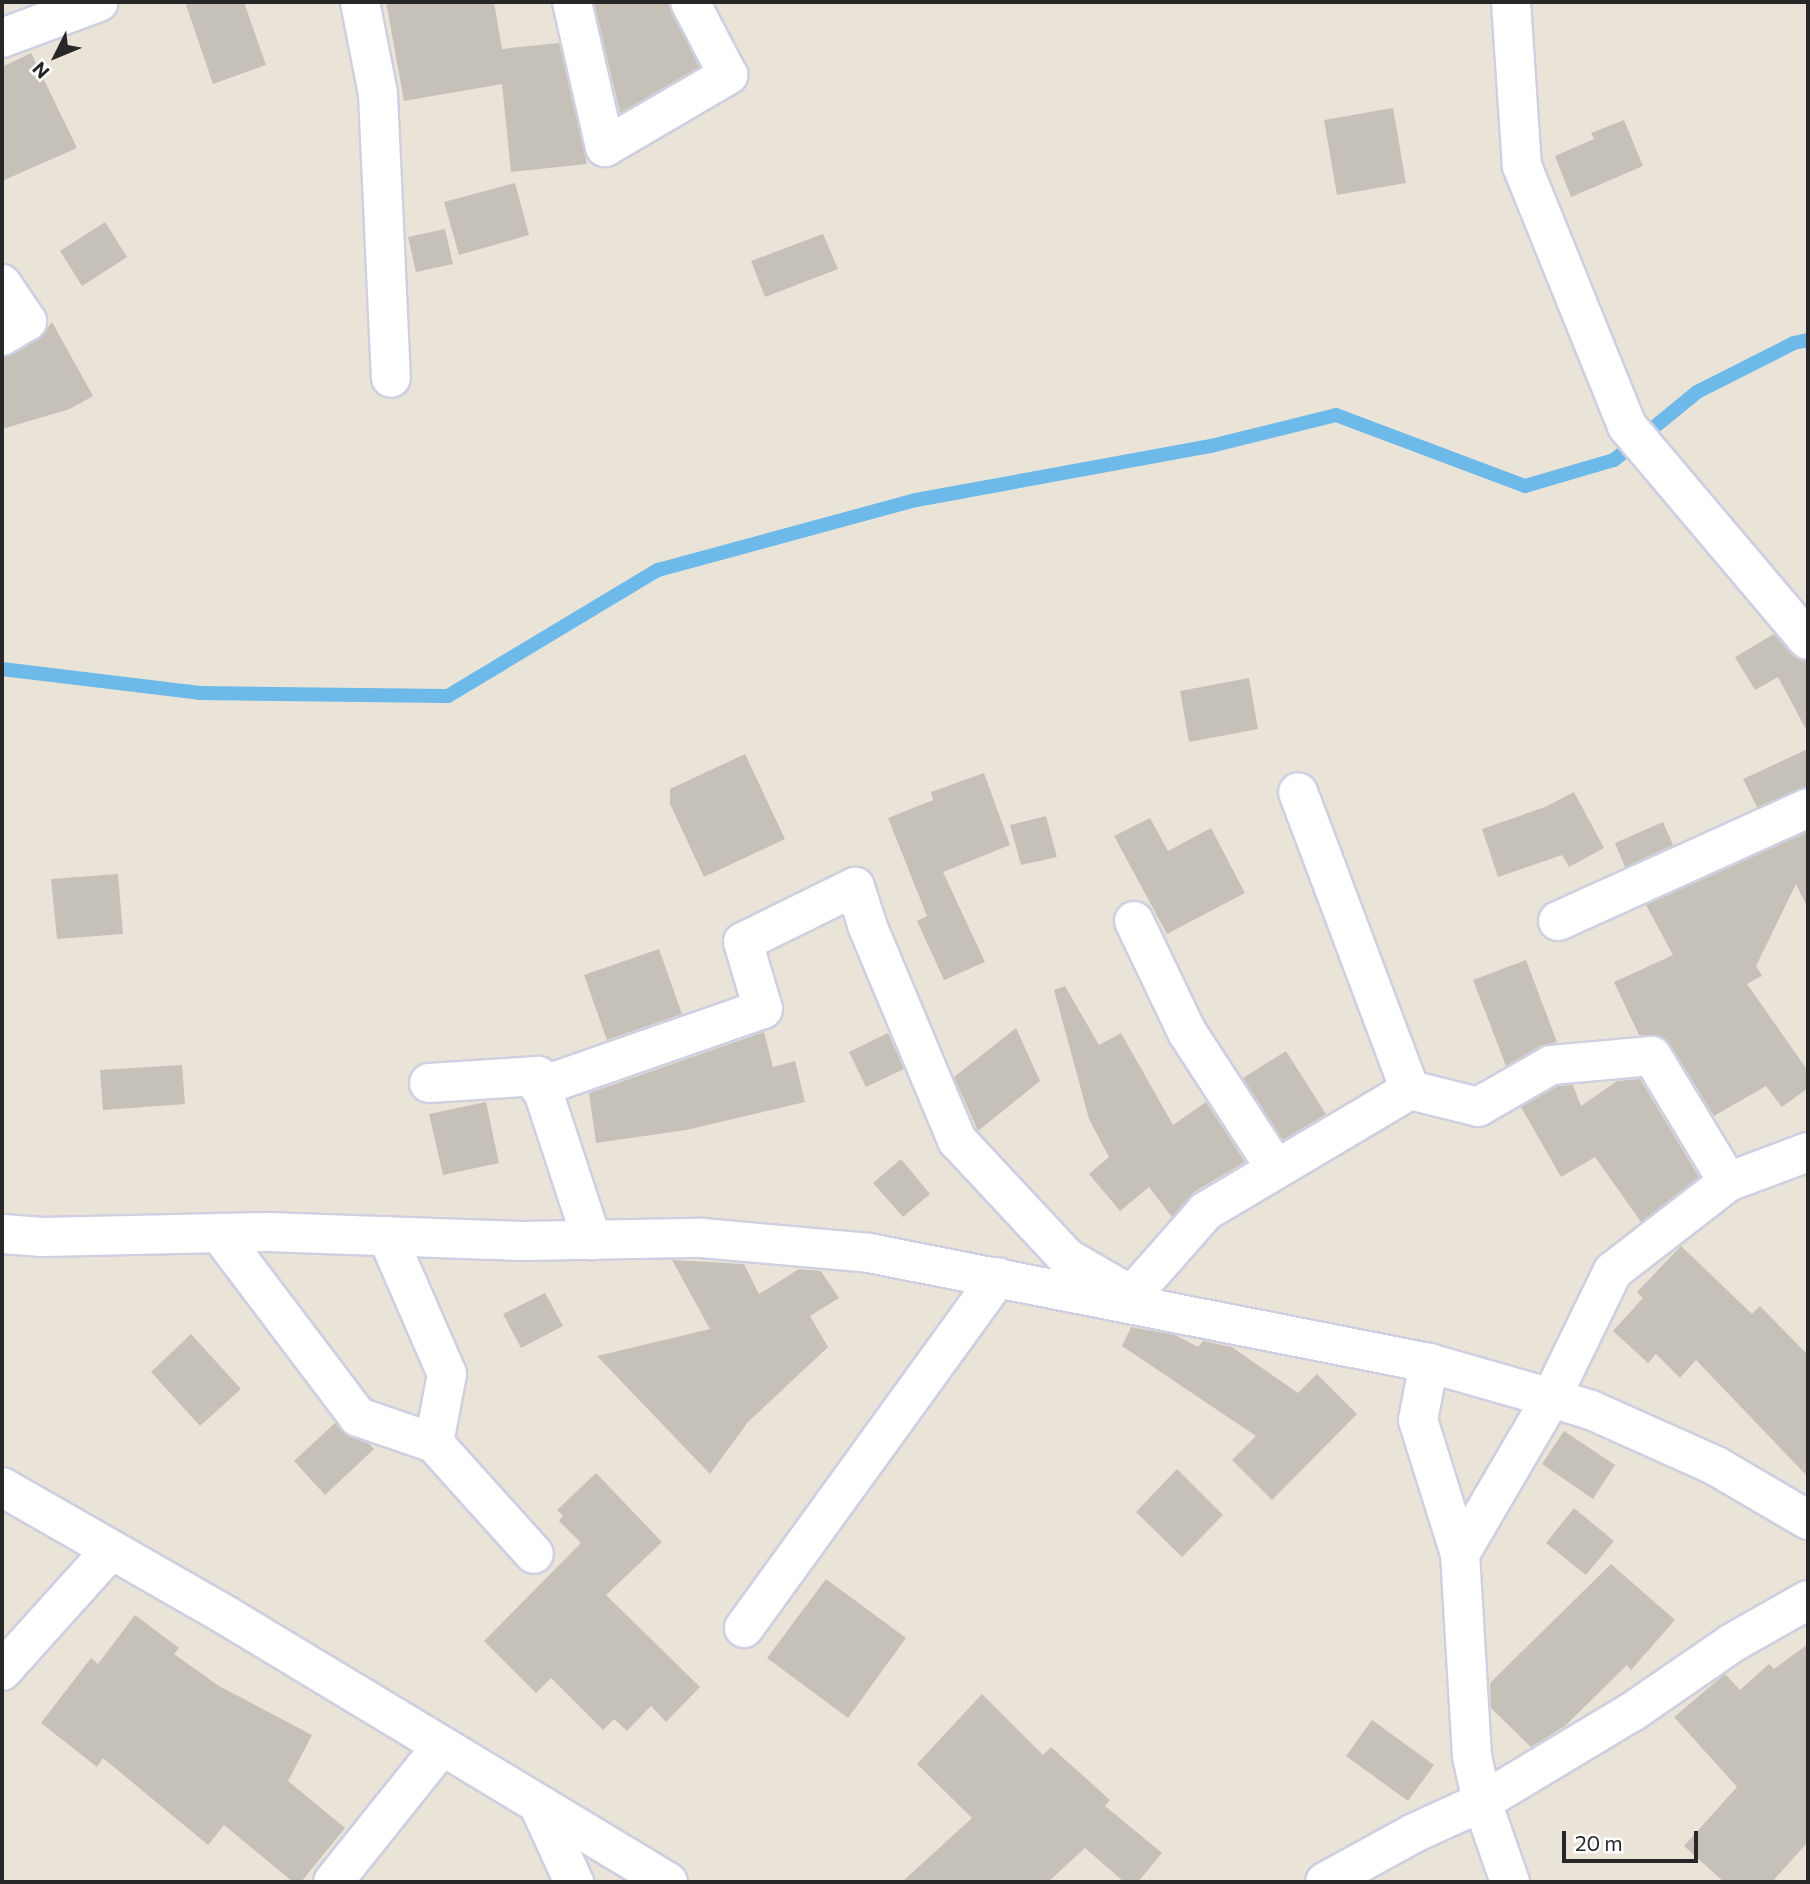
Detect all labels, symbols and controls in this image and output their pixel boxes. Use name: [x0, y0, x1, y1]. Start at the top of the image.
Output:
north arrow: [21, 21, 91, 91]
text: N: [27, 58, 54, 84]
scale bar: [1565, 1818, 1702, 1862]
text: 20 m: [1575, 1830, 1623, 1855]

